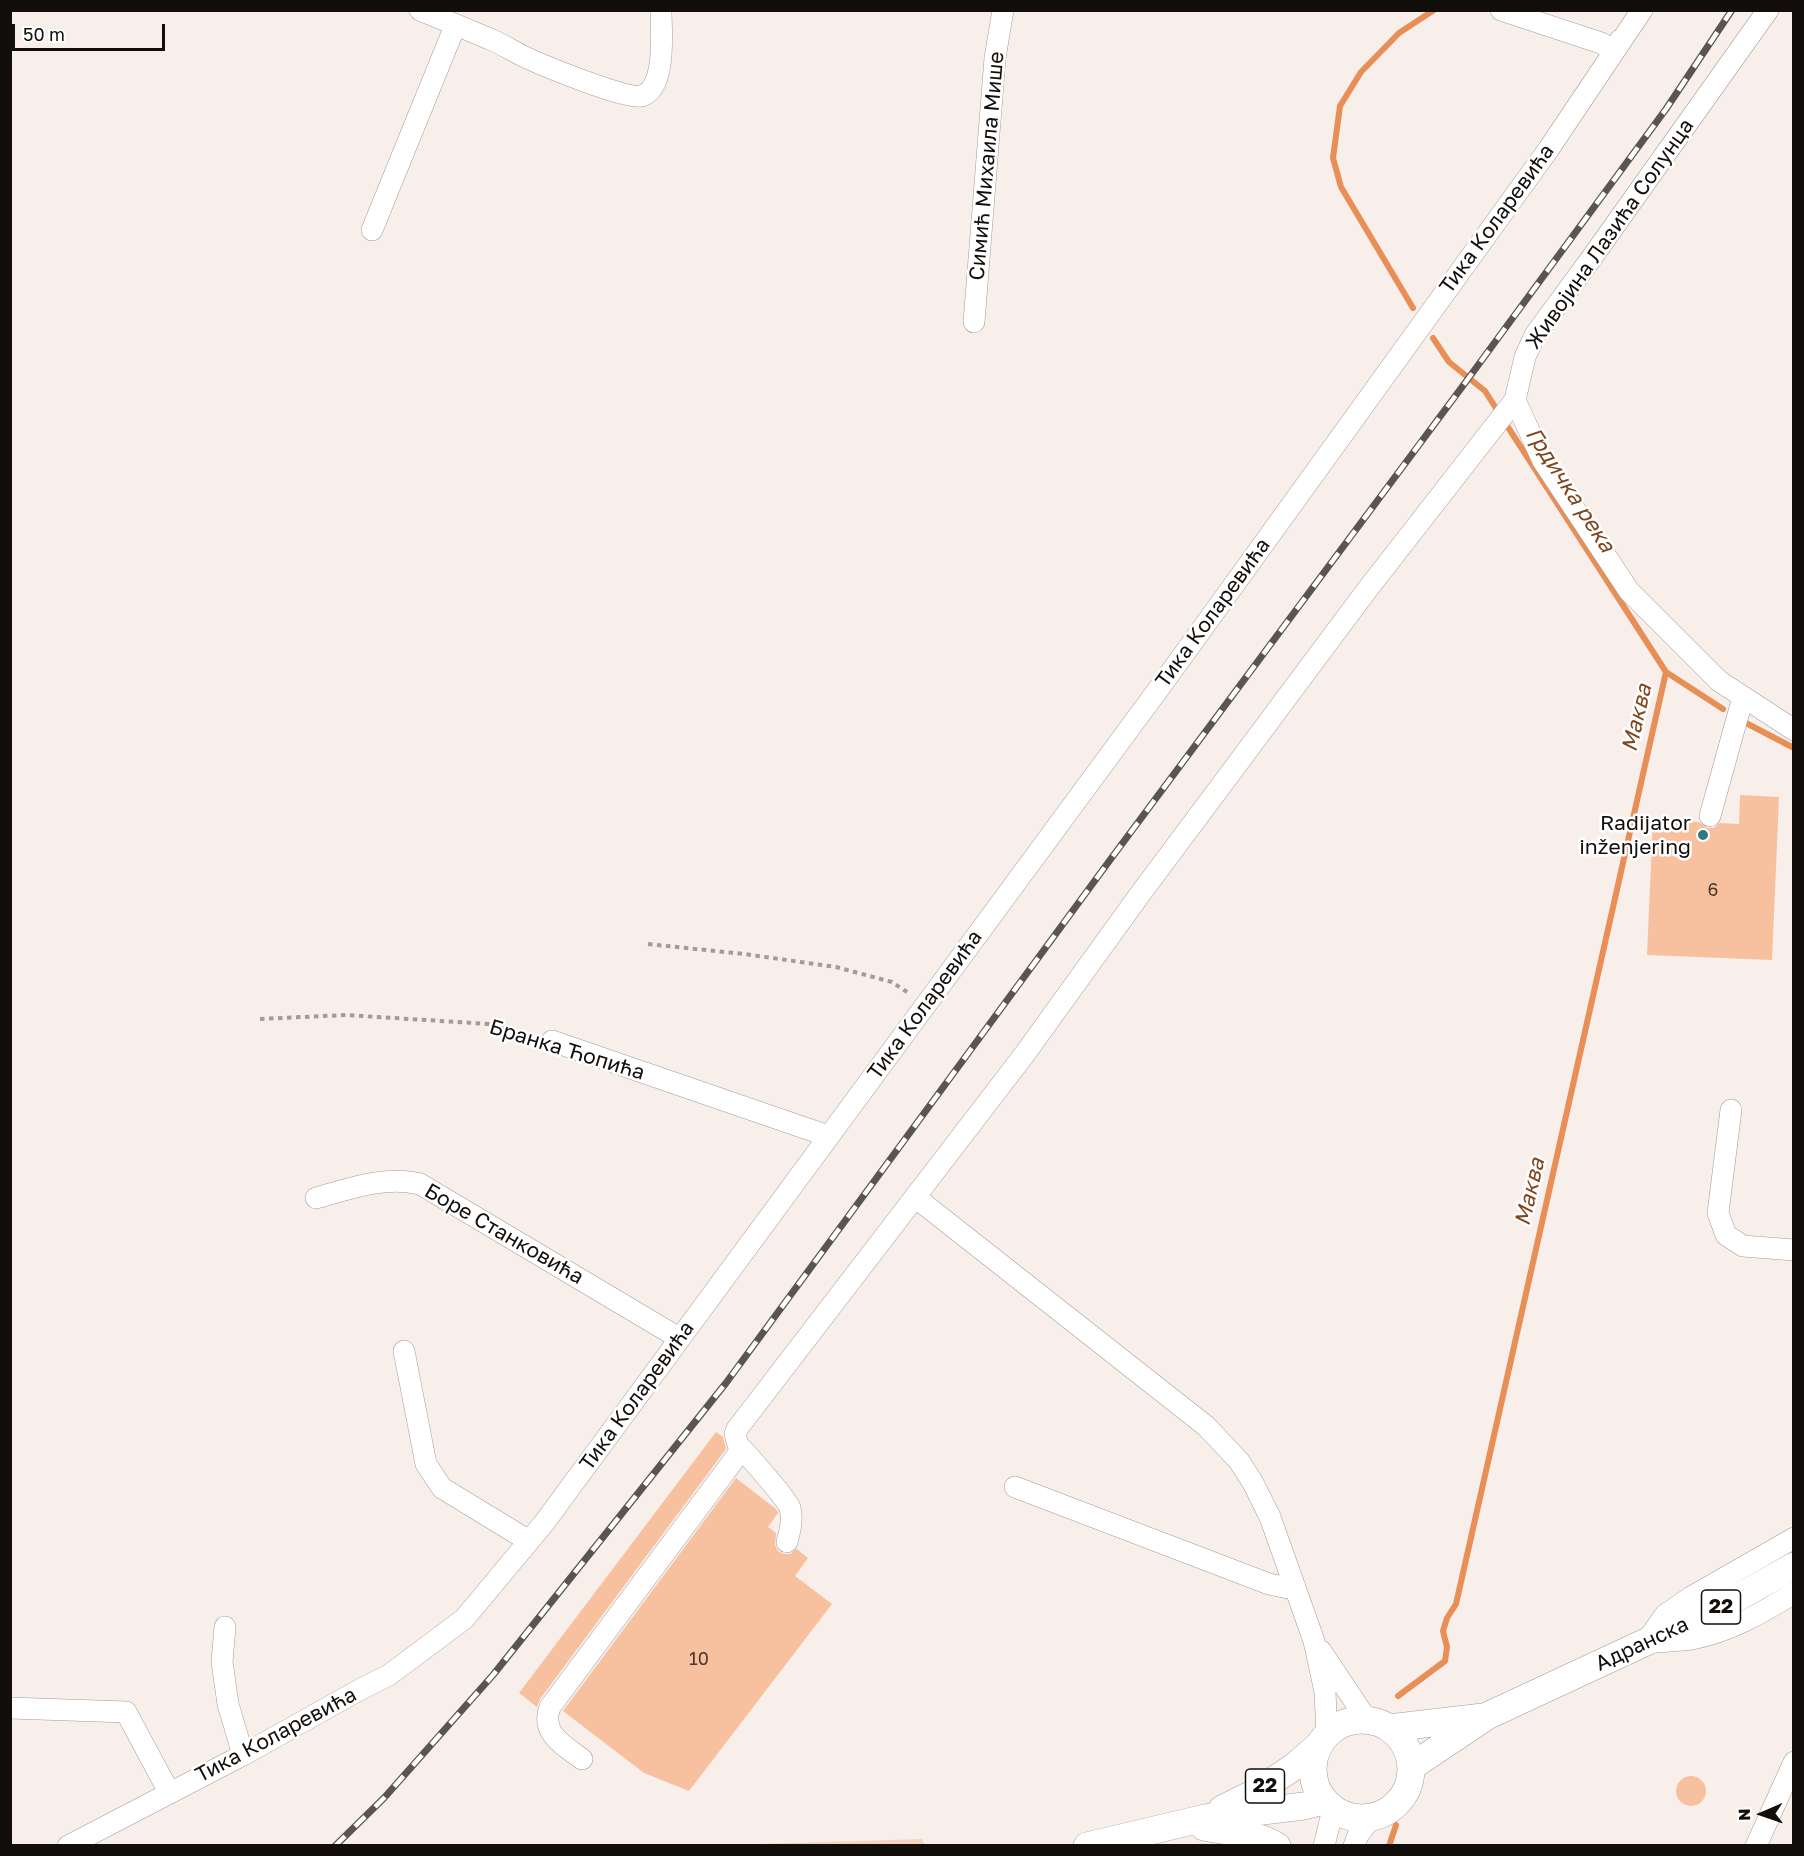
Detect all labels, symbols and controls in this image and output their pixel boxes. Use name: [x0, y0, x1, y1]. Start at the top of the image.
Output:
scale bar: [15, 12, 168, 50]
text: 50 m: [23, 23, 65, 45]
street label: Симић Михаила Мише: [964, 51, 1010, 281]
street label: Живојина Лазића Солунца: [1521, 114, 1699, 354]
street label: Тика Коларевића: [1434, 139, 1560, 299]
water label: Грдичка река: [1520, 423, 1620, 557]
street label: Тика Коларевића: [1150, 533, 1276, 693]
water label: Маква: [1616, 681, 1658, 755]
place label: Radijator inženjering: [1579, 810, 1691, 860]
marker: Radijator inženjering: [1696, 828, 1710, 842]
house number: 6: [1708, 879, 1718, 901]
street label: Тика Коларевића: [862, 925, 988, 1085]
street label: Бранка Ћопића: [486, 1014, 648, 1086]
water label: Маква: [1509, 1155, 1551, 1229]
street label: Боре Станковића: [420, 1178, 588, 1290]
street label: Тика Коларевића: [574, 1316, 700, 1476]
road number: 22: [1702, 1590, 1740, 1624]
street label: Адранска: [1591, 1611, 1693, 1677]
house number: 10: [689, 1648, 709, 1670]
street label: Тика Коларевића: [191, 1682, 361, 1788]
road number: 22: [1246, 1769, 1284, 1803]
north arrow: [1732, 1784, 1792, 1844]
text: N: [1734, 1808, 1754, 1821]

